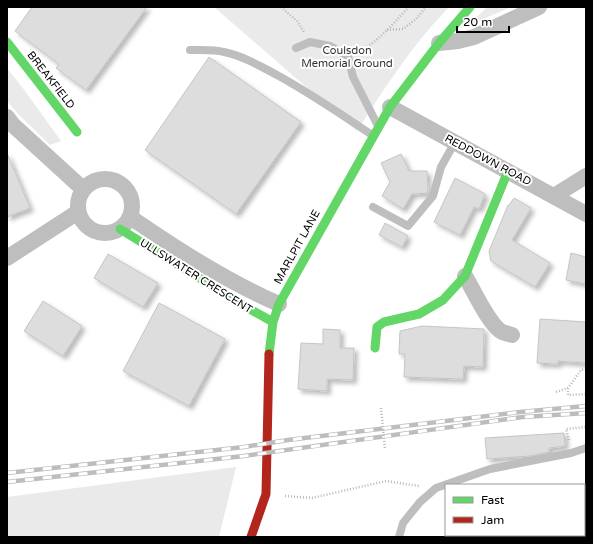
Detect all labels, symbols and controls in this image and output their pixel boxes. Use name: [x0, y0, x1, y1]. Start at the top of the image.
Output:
scale bar: [457, 8, 509, 34]
text: 20 m: [463, 15, 492, 29]
park label: Coulsdon Memorial Ground: [301, 44, 393, 70]
street label: BREAKFIELD: [24, 49, 78, 111]
street label: REDDOWN ROAD: [442, 132, 534, 188]
street label: MARLPIT LANE: [271, 207, 323, 287]
street label: ULLSWATER CRESCENT: [137, 236, 255, 316]
legend: [445, 484, 585, 536]
text: Fast: [481, 493, 505, 507]
text: Jam: [481, 513, 504, 527]

